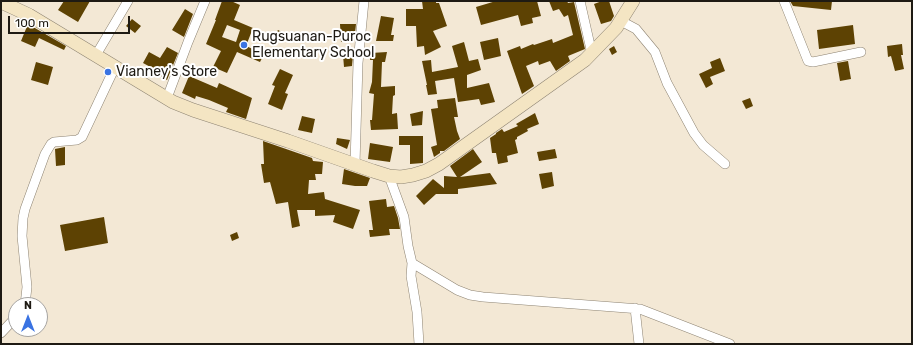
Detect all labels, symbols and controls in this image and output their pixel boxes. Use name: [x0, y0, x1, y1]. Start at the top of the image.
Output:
scale bar: [10, 8, 132, 34]
text: 100 m: [15, 16, 49, 30]
place label: Rugsuanan-Puroc Elementary School: [252, 29, 375, 62]
marker: Rugsuanan-Puroc Elementary School: [239, 40, 249, 50]
place label: Vianney's Store: [116, 64, 217, 80]
marker: Vianney's Store: [103, 67, 113, 77]
north arrow: [8, 297, 48, 337]
text: N: [24, 299, 32, 312]

